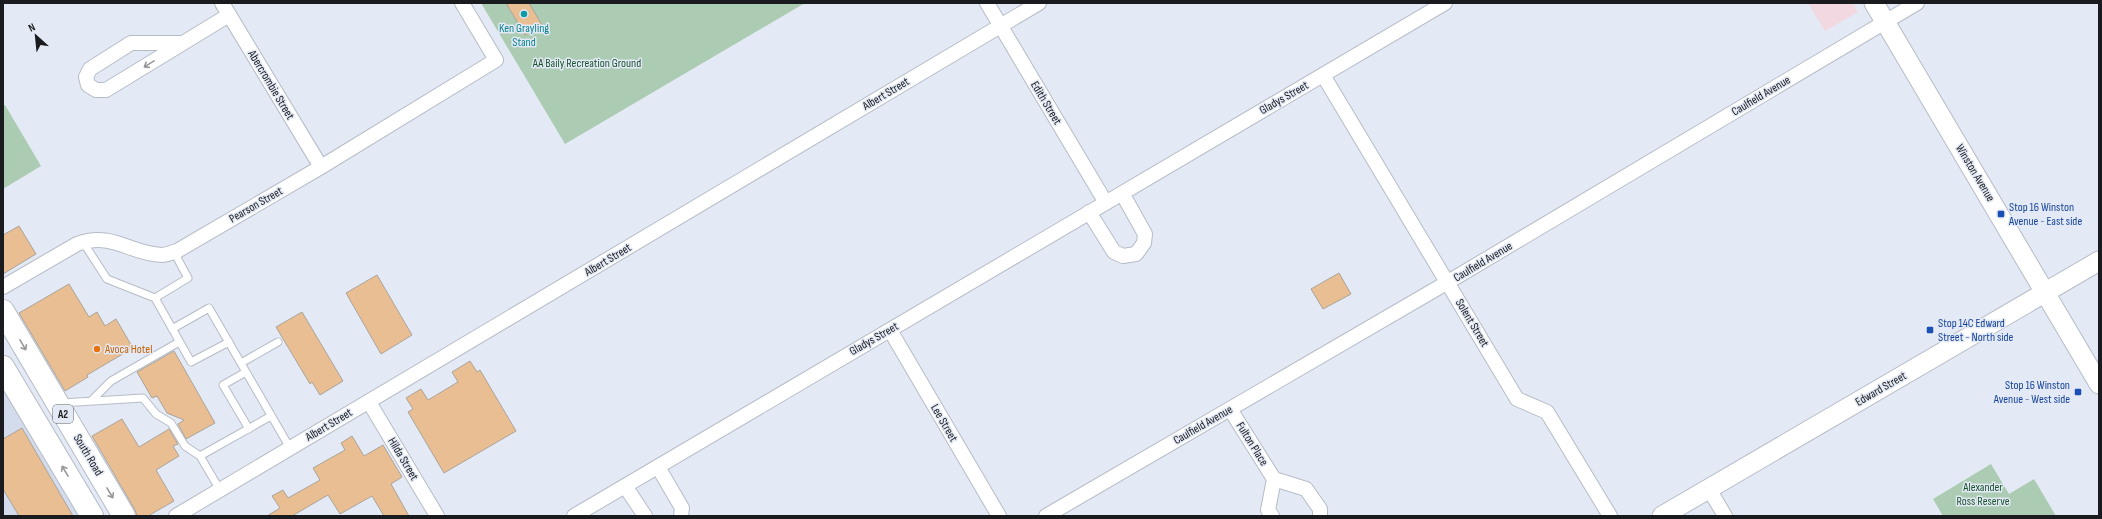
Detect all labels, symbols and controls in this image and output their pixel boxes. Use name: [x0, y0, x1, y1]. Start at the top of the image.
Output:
marker: Ken Grayling Stand: [519, 9, 529, 19]
north arrow: [16, 16, 56, 56]
text: N: [26, 20, 37, 35]
place label: Ken Grayling Stand: [499, 21, 549, 50]
street label: Abercrombie Street: [244, 47, 298, 123]
park label: AA Baily Recreation Ground: [532, 56, 641, 71]
one-way arrow: [143, 60, 155, 68]
street label: Caulfield Avenue: [1729, 72, 1793, 119]
street label: Albert Street: [859, 74, 912, 114]
street label: Gladys Street: [1257, 78, 1311, 118]
street label: Edith Street: [1027, 79, 1065, 128]
street label: Winston Avenue: [1952, 142, 1998, 205]
street label: Pearson Street: [227, 183, 286, 226]
place label: Stop 16 Winston Avenue - East side: [2008, 200, 2082, 229]
marker: Stop 16 Winston Avenue - East side: [1996, 209, 2006, 219]
street label: Caulfield Avenue: [1451, 238, 1515, 285]
street label: Albert Street: [581, 240, 634, 280]
street label: Solent Street: [1452, 296, 1492, 350]
place label: Stop 14C Edward Street - North side: [1938, 316, 2013, 345]
street label: Gladys Street: [847, 319, 901, 359]
marker: Stop 14C Edward Street - North side: [1925, 325, 1935, 335]
one-way arrow: [19, 339, 27, 351]
place label: Avoca Hotel: [104, 342, 152, 357]
marker: Avoca Hotel: [92, 344, 102, 354]
street label: Edward Street: [1853, 368, 1910, 410]
place label: Stop 16 Winston Avenue - West side: [1993, 378, 2070, 407]
marker: Stop 16 Winston Avenue - West side: [2073, 387, 2083, 397]
street label: Lee Street: [927, 401, 961, 445]
street label: Caulfield Avenue: [1171, 402, 1235, 448]
road number: A2: [53, 405, 73, 423]
street label: Albert Street: [302, 405, 355, 445]
street label: Fulton Place: [1233, 419, 1271, 469]
street label: South Road: [70, 431, 106, 479]
street label: Hilda Street: [384, 435, 422, 483]
one-way arrow: [61, 466, 69, 477]
park label: Alexander Ross Reserve: [1956, 480, 2010, 509]
one-way arrow: [107, 487, 115, 499]

